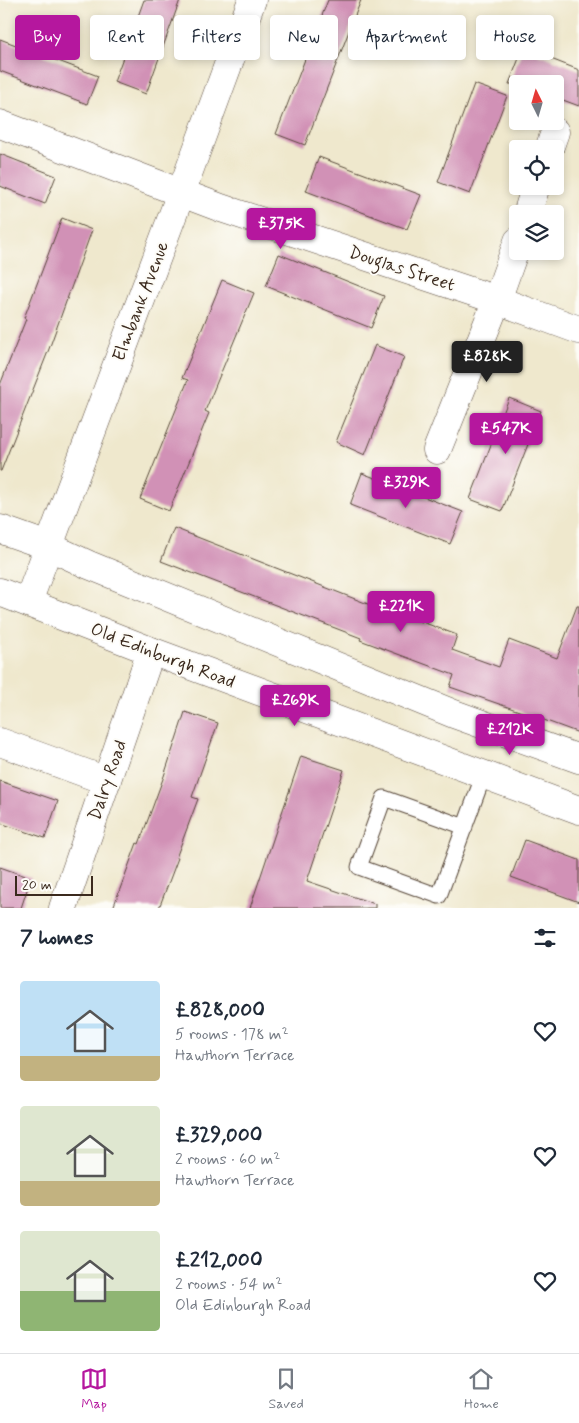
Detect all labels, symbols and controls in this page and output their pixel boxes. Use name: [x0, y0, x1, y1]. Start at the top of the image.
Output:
chip: Buy: [15, 15, 80, 60]
chip: Rent: [90, 15, 164, 60]
chip: Filters: [174, 15, 260, 60]
chip: New: [270, 15, 338, 60]
chip: Apartment: [348, 15, 466, 60]
chip: House: [476, 15, 554, 60]
north arrow: [509, 75, 564, 130]
map controls: [509, 75, 564, 260]
button: locate: [509, 140, 564, 195]
button: layers: [509, 205, 564, 260]
pin: £375K: [246, 208, 316, 250]
text: £375K: [258, 213, 304, 234]
street label: Elmbank Avenue: [107, 238, 175, 365]
street label: Douglas Street: [345, 240, 458, 299]
pin: £828K: [452, 340, 522, 383]
text: £828K: [463, 346, 511, 367]
pin: £547K: [471, 412, 541, 455]
text: £547K: [481, 418, 531, 439]
pin: £329K: [371, 466, 441, 509]
text: £329K: [383, 472, 429, 493]
pin: £221K: [366, 590, 436, 633]
text: £221K: [378, 596, 424, 617]
street label: Old Edinburgh Road: [87, 617, 238, 695]
pin: £269K: [260, 684, 330, 727]
text: £269K: [271, 690, 319, 711]
pin: £212K: [475, 714, 545, 756]
text: £212K: [487, 719, 533, 740]
street label: Dalry Road: [83, 737, 133, 824]
scale bar: [15, 873, 92, 896]
text: 20 m: [22, 876, 52, 894]
text: 7 homes: [20, 924, 93, 952]
icon: filters: [531, 924, 559, 952]
text: £828,000: [175, 996, 265, 1024]
icon: home: [60, 1001, 120, 1061]
icon: heart: [531, 1017, 559, 1045]
text: 5 rooms · 178 m²: [175, 1024, 289, 1045]
text: Hawthorn Terrace: [175, 1045, 295, 1066]
text: £329,000: [175, 1121, 262, 1149]
icon: home: [60, 1126, 120, 1186]
icon: heart: [531, 1142, 559, 1170]
text: 2 rooms · 60 m²: [175, 1149, 280, 1170]
text: Hawthorn Terrace: [175, 1170, 295, 1191]
text: £212,000: [175, 1246, 263, 1274]
icon: home: [60, 1251, 120, 1311]
icon: heart: [531, 1267, 559, 1295]
text: 2 rooms · 54 m²: [175, 1274, 282, 1295]
text: Old Edinburgh Road: [175, 1295, 311, 1316]
tab: Map: [80, 1365, 108, 1413]
tab: Saved: [268, 1365, 304, 1413]
tab: Home: [464, 1365, 499, 1413]

